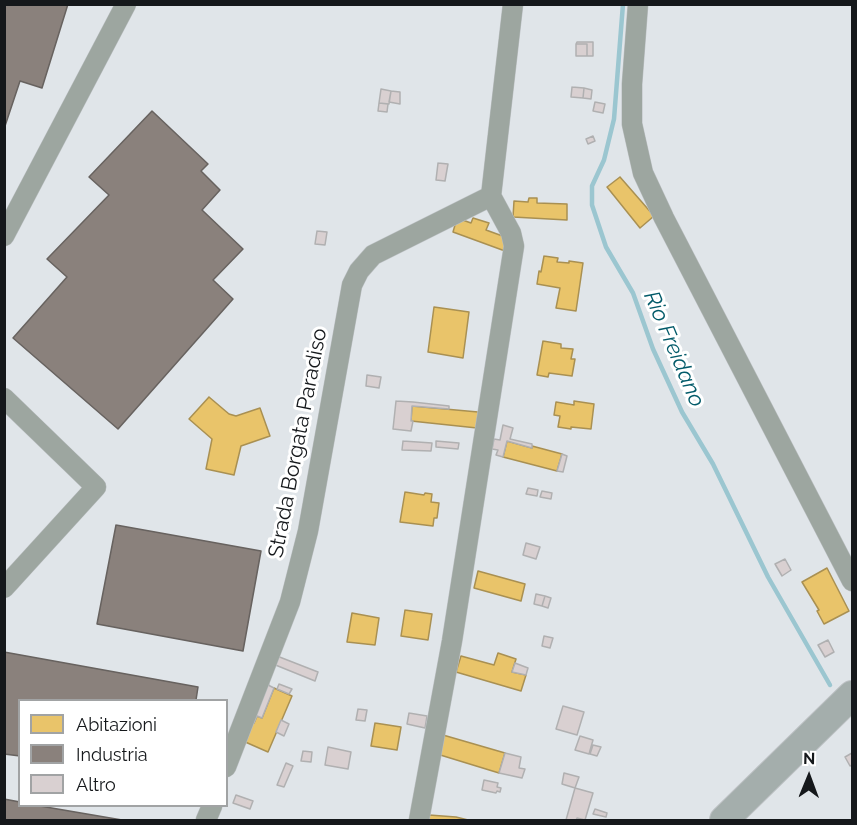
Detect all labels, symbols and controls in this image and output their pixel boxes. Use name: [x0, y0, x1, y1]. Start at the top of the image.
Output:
water label: Rio Freidano: [638, 287, 710, 411]
street label: Strada Borgata Paradiso: [263, 326, 333, 560]
legend: [18, 699, 228, 807]
text: Abitazioni: [76, 714, 157, 735]
text: Industria: [76, 744, 148, 765]
north arrow: [779, 747, 839, 807]
text: N: [803, 749, 816, 768]
text: Altro: [76, 774, 116, 795]

